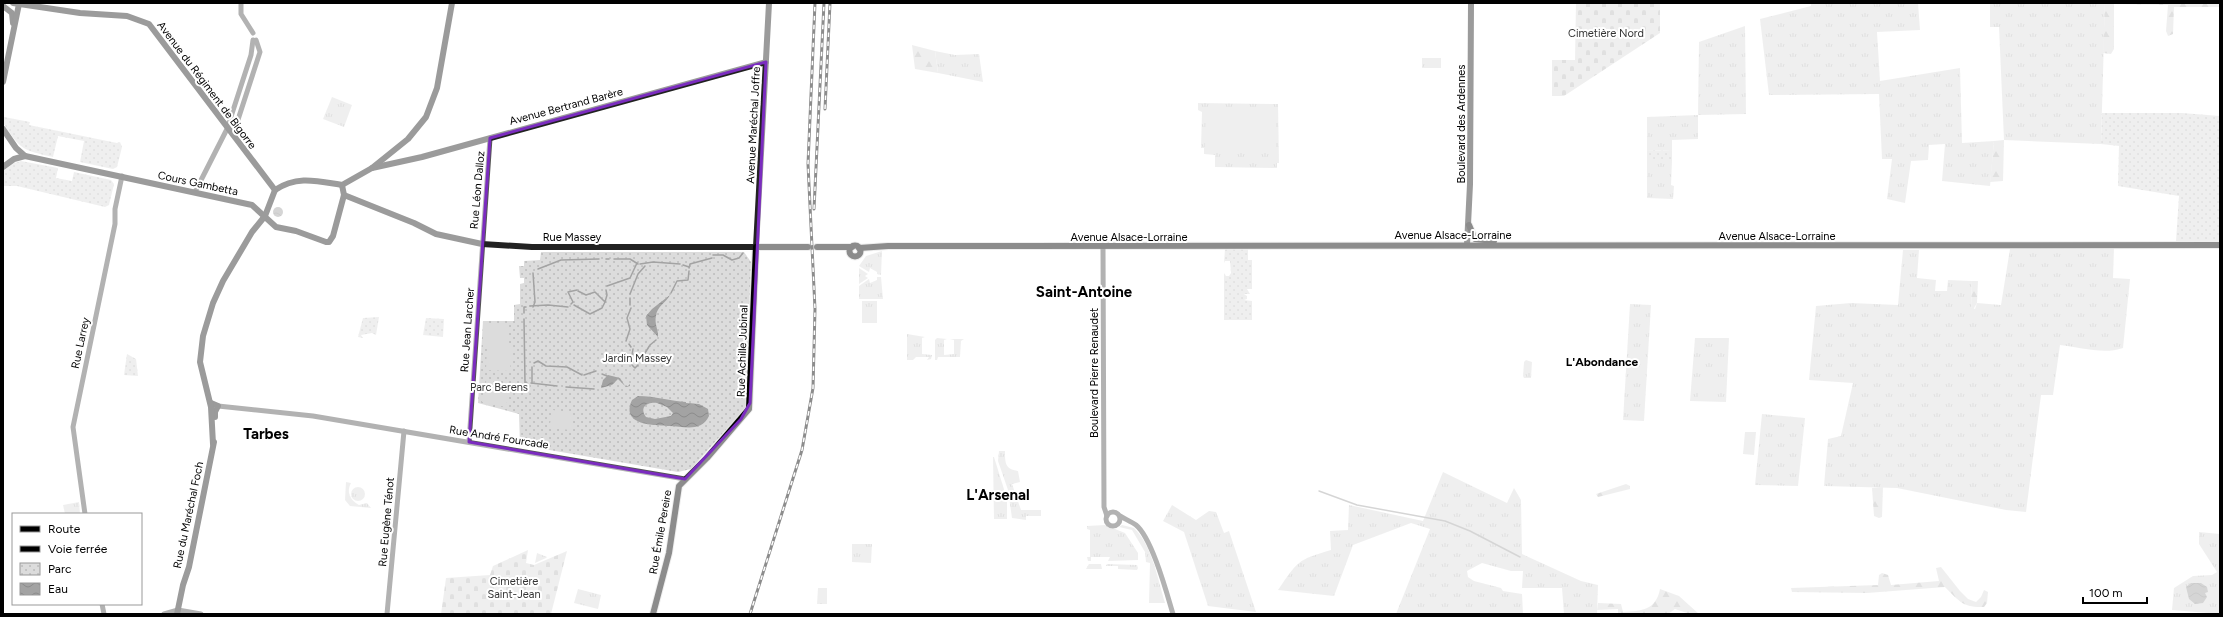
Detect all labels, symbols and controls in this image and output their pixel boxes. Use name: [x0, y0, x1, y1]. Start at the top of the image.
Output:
street label: Avenue du Régiment de Bigorre: [154, 19, 259, 152]
park label: Cimetière Nord: [1568, 27, 1644, 40]
street label: Boulevard des Ardennes: [1455, 65, 1468, 183]
street label: Avenue Maréchal Joffre: [744, 66, 763, 184]
street label: Avenue Bertrand Barère: [508, 85, 624, 128]
street label: Rue Léon Dalloz: [468, 150, 487, 230]
street label: Cours Gambetta: [157, 169, 239, 198]
street label: Avenue Alsace-Lorraine: [1395, 229, 1511, 242]
street label: Avenue Alsace-Lorraine: [1719, 230, 1835, 243]
street label: Rue Massey: [543, 231, 601, 244]
street label: Avenue Alsace-Lorraine: [1071, 231, 1187, 244]
district label: Saint-Antoine: [1036, 283, 1133, 301]
street label: Rue Jean Larcher: [458, 287, 477, 373]
street label: Rue Achille Jubinal: [734, 305, 751, 397]
street label: Boulevard Pierre Renaudet: [1088, 308, 1101, 438]
street label: Rue Larrey: [69, 316, 92, 370]
park label: Jardin Massey: [602, 352, 672, 365]
district label: L'Abondance: [1566, 355, 1639, 369]
park label: Parc Berens: [470, 381, 528, 394]
street label: Rue André Fourcade: [448, 423, 550, 452]
district label: Tarbes: [243, 425, 289, 443]
street label: Rue du Maréchal Foch: [171, 460, 206, 570]
street label: Rue Eugène Ténot: [376, 477, 397, 567]
district label: L'Arsenal: [966, 486, 1030, 504]
street label: Rue Émile Pereire: [647, 489, 674, 575]
legend: [12, 513, 142, 605]
text: Route: [48, 522, 81, 536]
text: Voie ferrée: [48, 542, 108, 556]
text: Parc: [48, 562, 72, 576]
park label: Cimetière Saint-Jean: [487, 575, 541, 601]
scale bar: [2083, 579, 2147, 605]
text: Eau: [48, 582, 68, 596]
text: 100 m: [2089, 586, 2123, 600]

